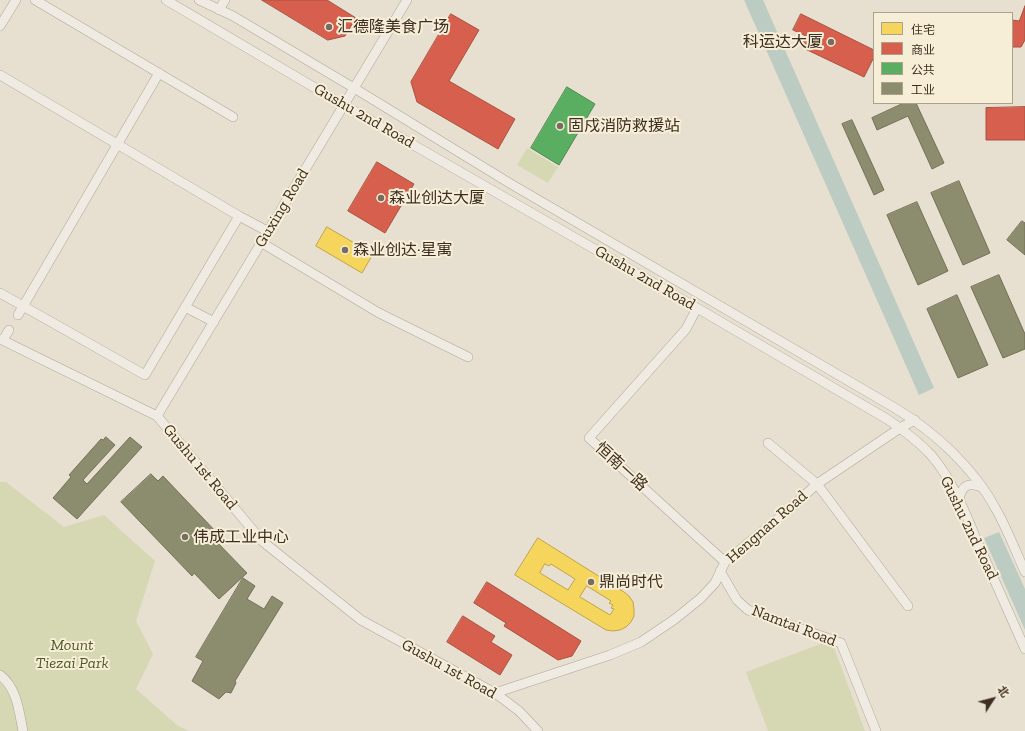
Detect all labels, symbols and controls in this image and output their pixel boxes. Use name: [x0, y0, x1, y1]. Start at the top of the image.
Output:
legend: [873, 12, 1013, 104]
place label: 汇德隆美食广场: [337, 17, 449, 37]
marker: 汇德隆美食广场: [324, 22, 334, 32]
text: 住宅: [911, 23, 935, 37]
place label: 科运达大厦: [743, 32, 823, 52]
marker: 科运达大厦: [826, 37, 836, 47]
text: 商业: [911, 43, 935, 57]
text: 公共: [911, 63, 935, 77]
street label: Gushu 2nd Road: [310, 79, 418, 153]
text: 工业: [911, 83, 935, 97]
place label: 固戍消防救援站: [568, 116, 680, 136]
marker: 固戍消防救援站: [555, 121, 565, 131]
street label: Guxing Road: [251, 165, 313, 251]
place label: 森业创达大厦: [389, 188, 485, 208]
marker: 森业创达大厦: [376, 193, 386, 203]
place label: 森业创达·星寓: [353, 240, 453, 260]
street label: Gushu 2nd Road: [591, 241, 699, 315]
marker: 森业创达·星寓: [340, 245, 350, 255]
street label: Gushu 1st Road: [159, 420, 241, 514]
street label: 恒南一路: [591, 438, 651, 496]
street label: Gushu 2nd Road: [936, 473, 1002, 583]
street label: Hengnan Road: [722, 487, 812, 567]
place label: 伟成工业中心: [193, 527, 289, 547]
marker: 伟成工业中心: [180, 532, 190, 542]
place label: 鼎尚时代: [599, 572, 663, 592]
marker: 鼎尚时代: [586, 577, 596, 587]
street label: Namtai Road: [749, 601, 839, 651]
park label: Mount Tiezai Park: [35, 635, 109, 673]
street label: Gushu 1st Road: [398, 635, 500, 703]
north arrow: [973, 679, 1013, 719]
text: 北: [995, 683, 1012, 700]

